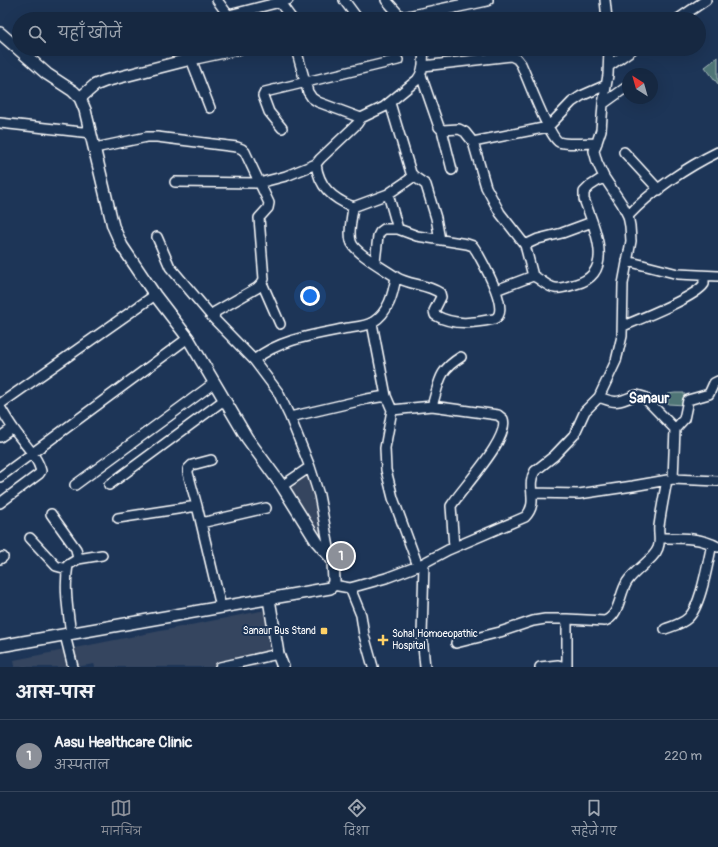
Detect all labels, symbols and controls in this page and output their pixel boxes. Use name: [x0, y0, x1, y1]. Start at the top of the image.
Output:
search box: [12, 12, 706, 56]
icon: search: [26, 23, 48, 45]
text: यहाँ खोजें: [58, 24, 122, 43]
north arrow: [622, 68, 658, 104]
your location: [300, 286, 320, 306]
district label: Sanaur: [629, 390, 670, 407]
pin: 1: [328, 541, 354, 571]
place label: Sanaur Bus Stand: [243, 625, 316, 637]
marker: Sanaur Bus Stand: [319, 626, 329, 636]
place label: Sohal Homoeopathic Hospital: [392, 628, 478, 652]
marker: Sohal Homoeopathic Hospital: [377, 634, 389, 646]
text: आस-पास: [16, 682, 94, 703]
text: Aasu Healthcare Clinic: [54, 733, 192, 752]
text: 1: [26, 748, 32, 764]
text: 220 m: [664, 748, 702, 764]
text: अस्पताल: [54, 757, 109, 773]
tab: मानचित्र: [101, 797, 142, 843]
tab: दिशा: [344, 797, 369, 843]
tab: सहेजे गए: [571, 797, 617, 843]

